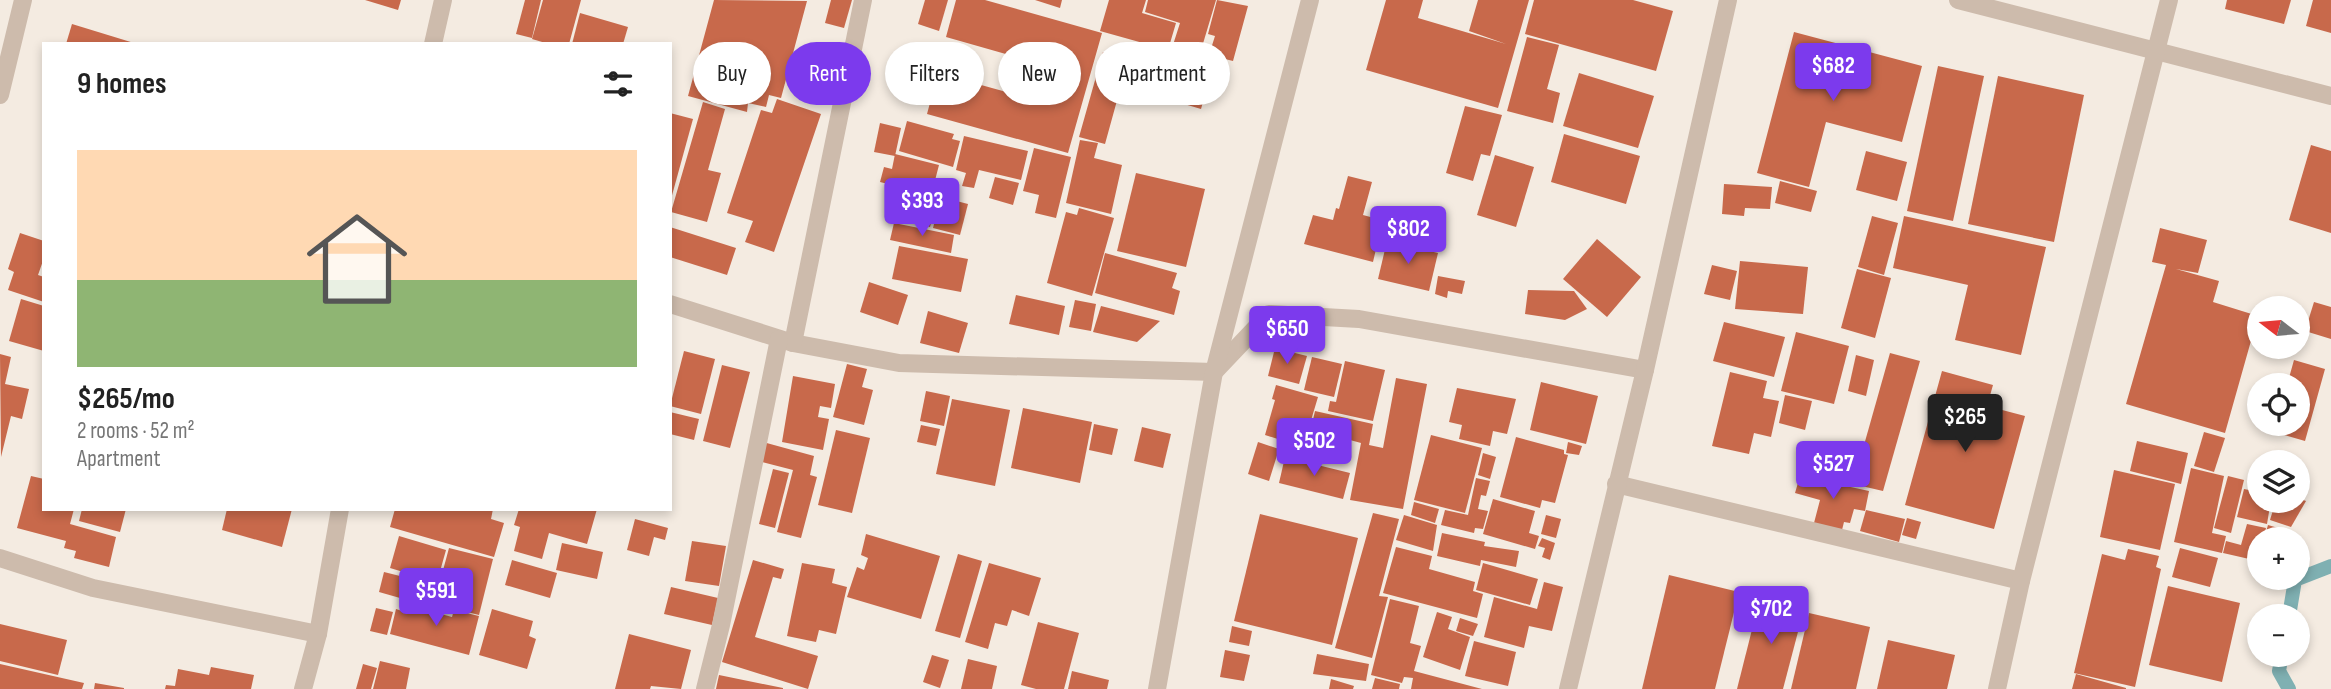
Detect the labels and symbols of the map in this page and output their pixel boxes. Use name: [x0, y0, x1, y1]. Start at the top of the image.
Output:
pin: $682: [1792, 43, 1874, 103]
pin: $393: [881, 178, 963, 238]
pin: $802: [1367, 206, 1449, 266]
north arrow: [2247, 296, 2310, 359]
pin: $650: [1246, 306, 1328, 366]
pin: $265: [1924, 394, 2006, 454]
pin: $502: [1273, 419, 1355, 478]
pin: $527: [1792, 442, 1874, 501]
pin: $591: [395, 568, 477, 628]
pin: $702: [1730, 586, 1812, 646]

